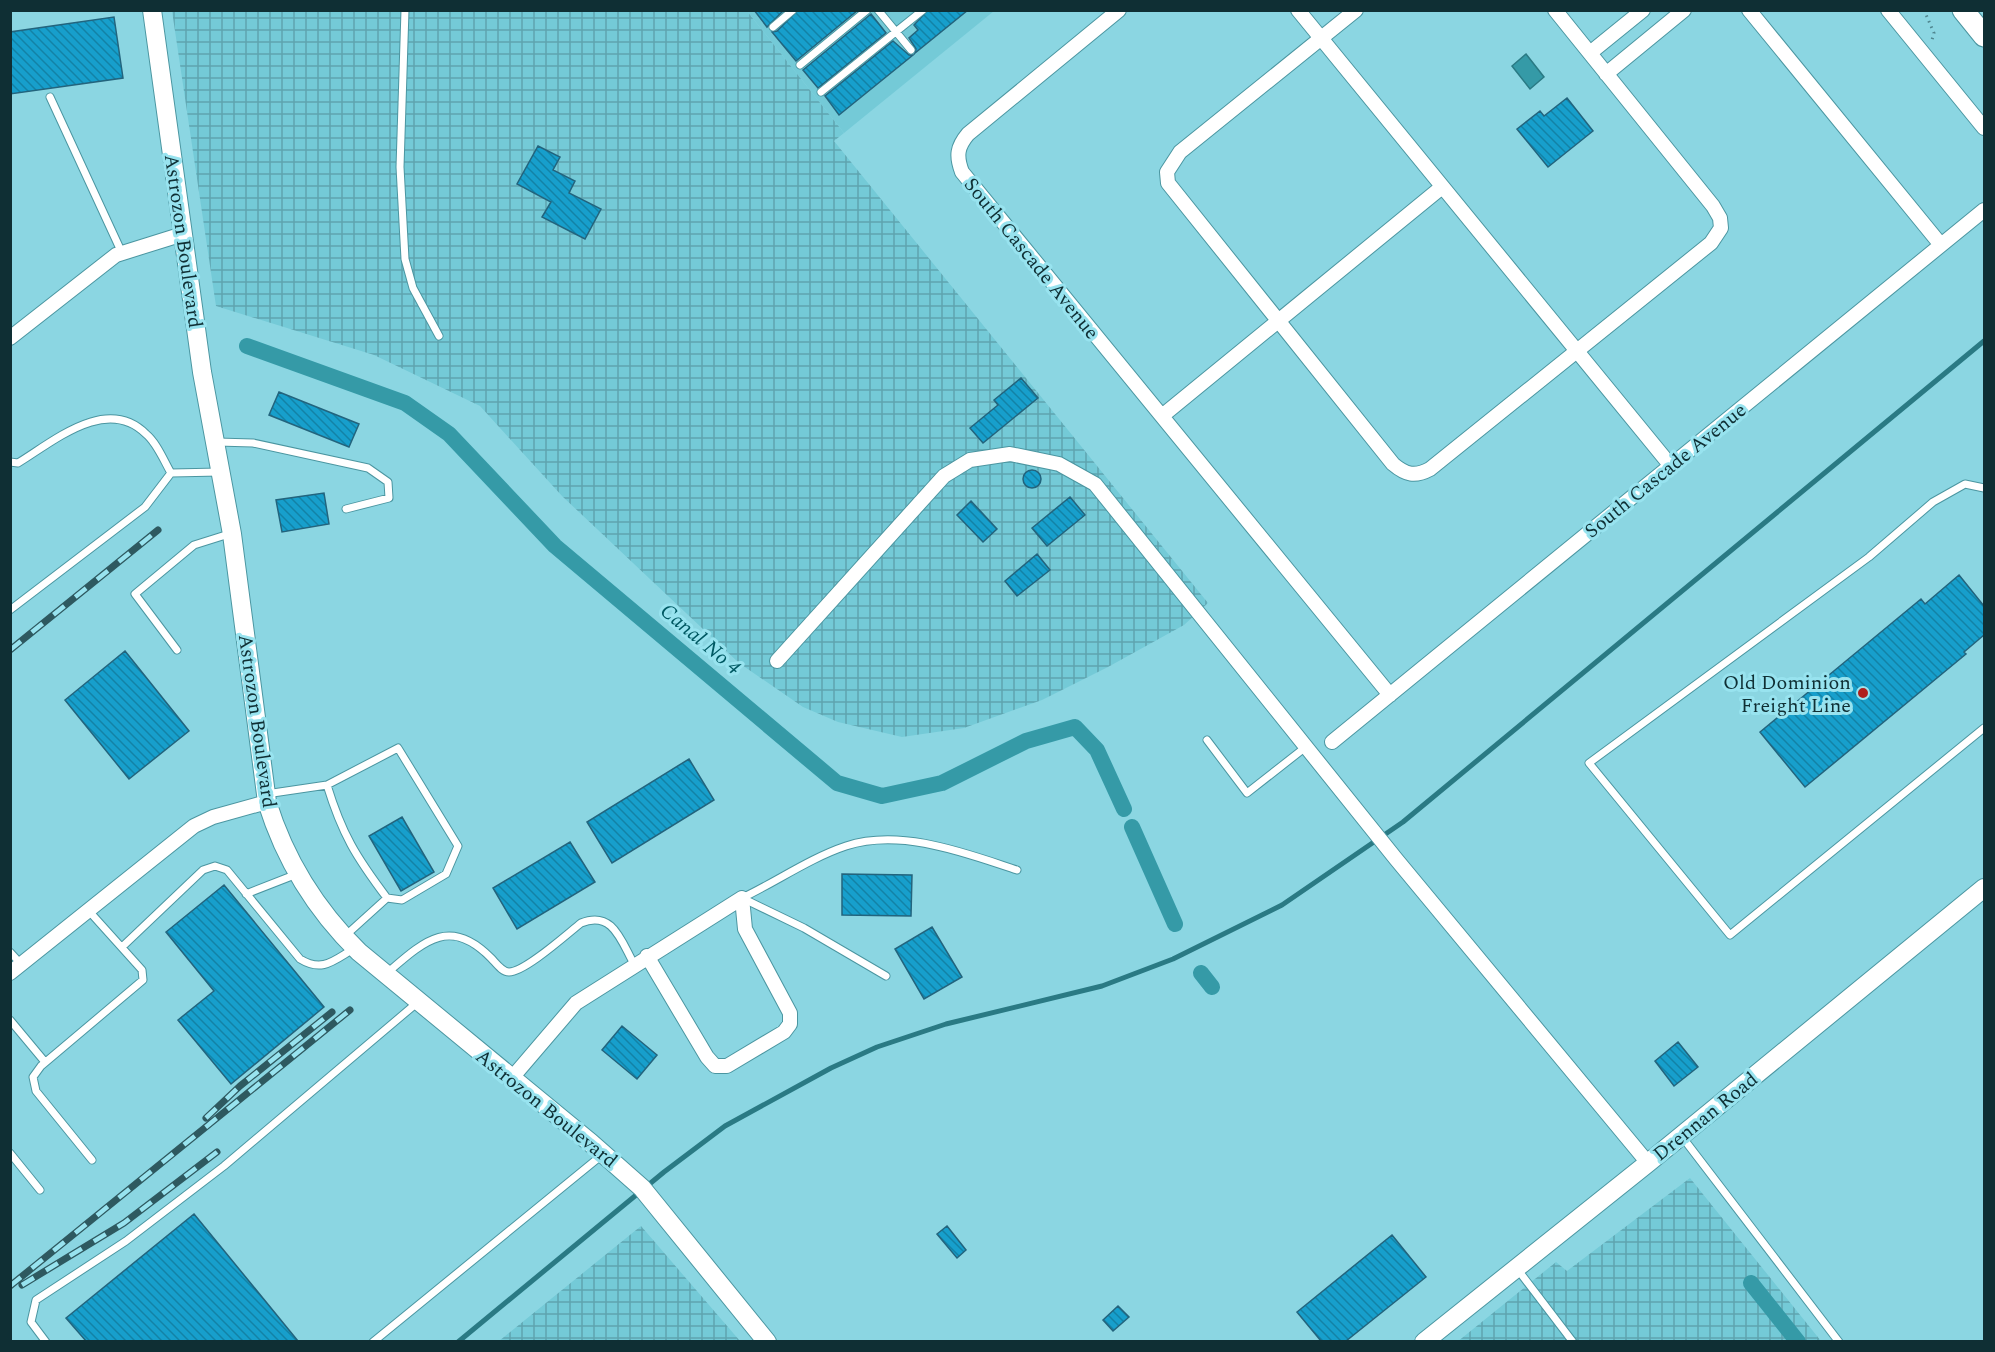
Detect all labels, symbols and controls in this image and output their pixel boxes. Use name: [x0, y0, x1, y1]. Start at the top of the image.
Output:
street label: Astrozon Boulevard: [156, 152, 210, 330]
street label: South Cascade Avenue: [956, 171, 1106, 346]
street label: South Cascade Avenue: [1578, 396, 1753, 546]
water label: Canal No 4: [652, 596, 748, 684]
street label: Astrozon Boulevard: [230, 632, 284, 810]
place label: Old Dominion Freight Line: [1723, 668, 1851, 721]
marker: Old Dominion Freight Line: [1856, 686, 1870, 700]
street label: Astrozon Boulevard: [469, 1042, 624, 1176]
street label: Drennan Road: [1647, 1065, 1765, 1169]

